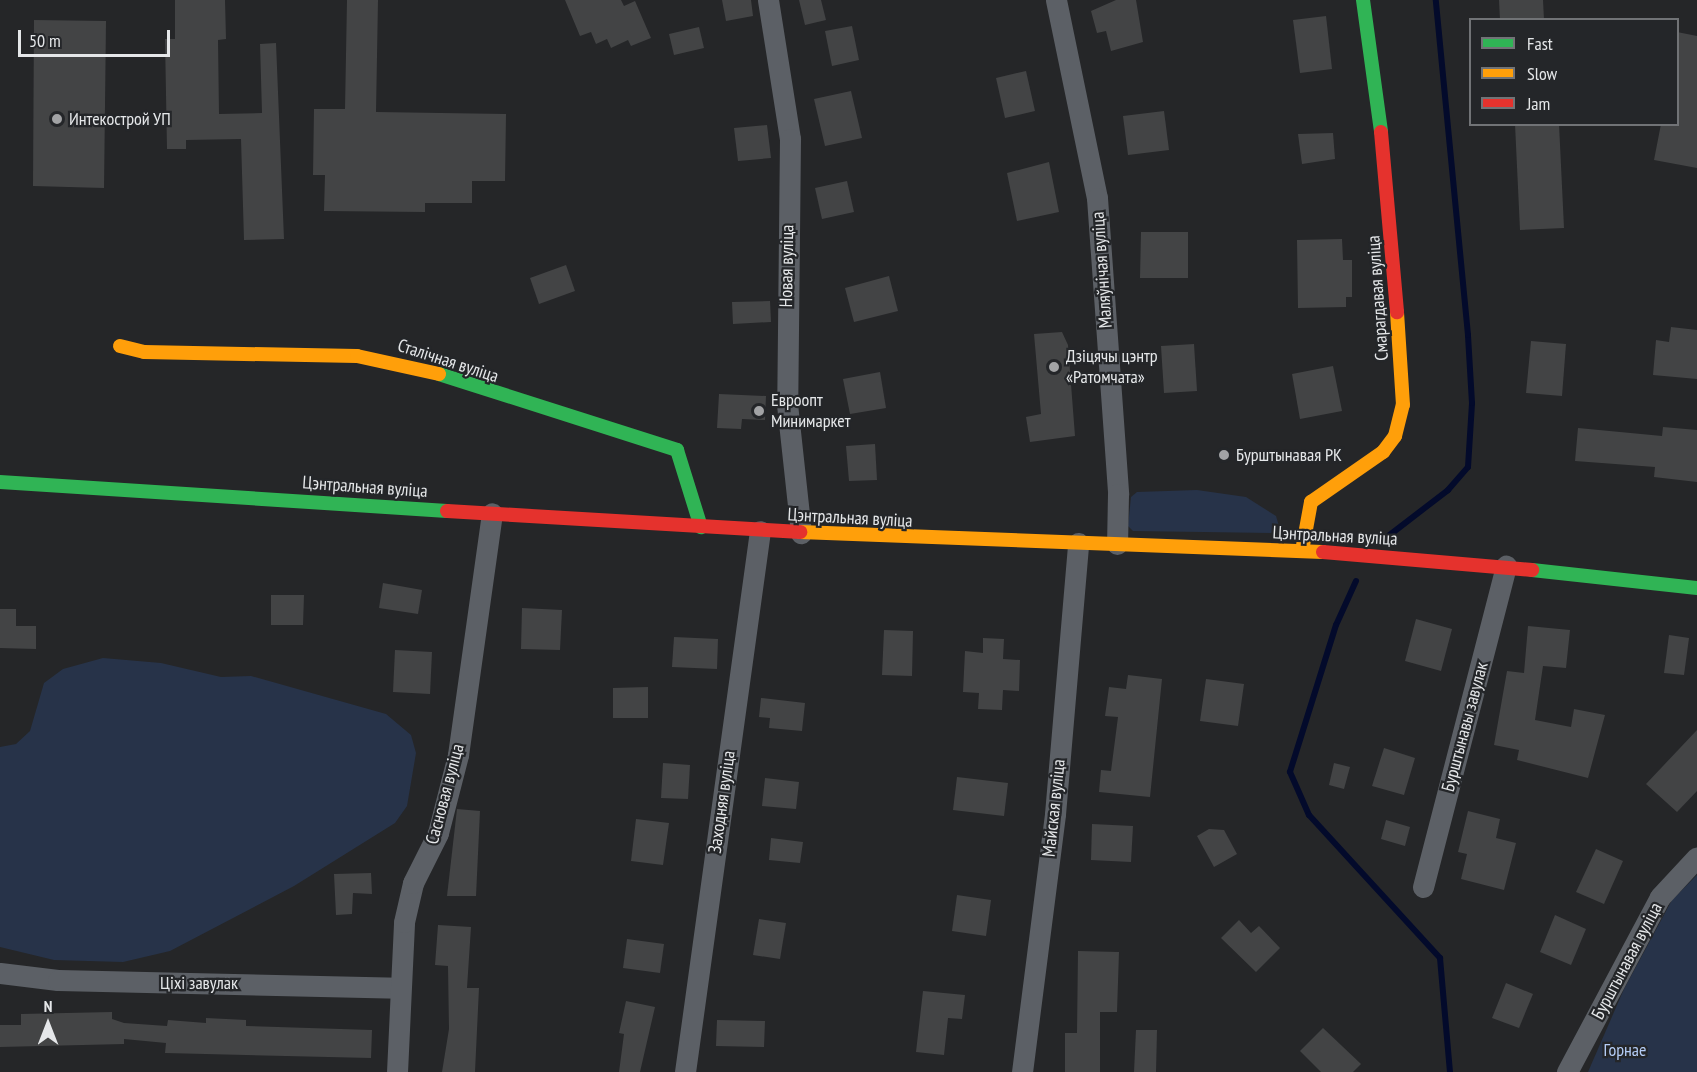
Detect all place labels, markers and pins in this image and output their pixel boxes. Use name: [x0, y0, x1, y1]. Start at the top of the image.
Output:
place label: Интекострой УП: [69, 108, 171, 130]
marker: Интекострой УП: [50, 112, 64, 126]
place label: Дзіцячы цэнтр «Ратомчата»: [1066, 346, 1158, 388]
marker: Дзіцячы цэнтр «Ратомчата»: [1047, 360, 1061, 374]
place label: Евроопт Минимаркет: [771, 390, 851, 432]
marker: Евроопт Минимаркет: [752, 404, 766, 418]
place label: Бурштынавая РК: [1236, 444, 1342, 466]
marker: Бурштынавая РК: [1217, 448, 1231, 462]

